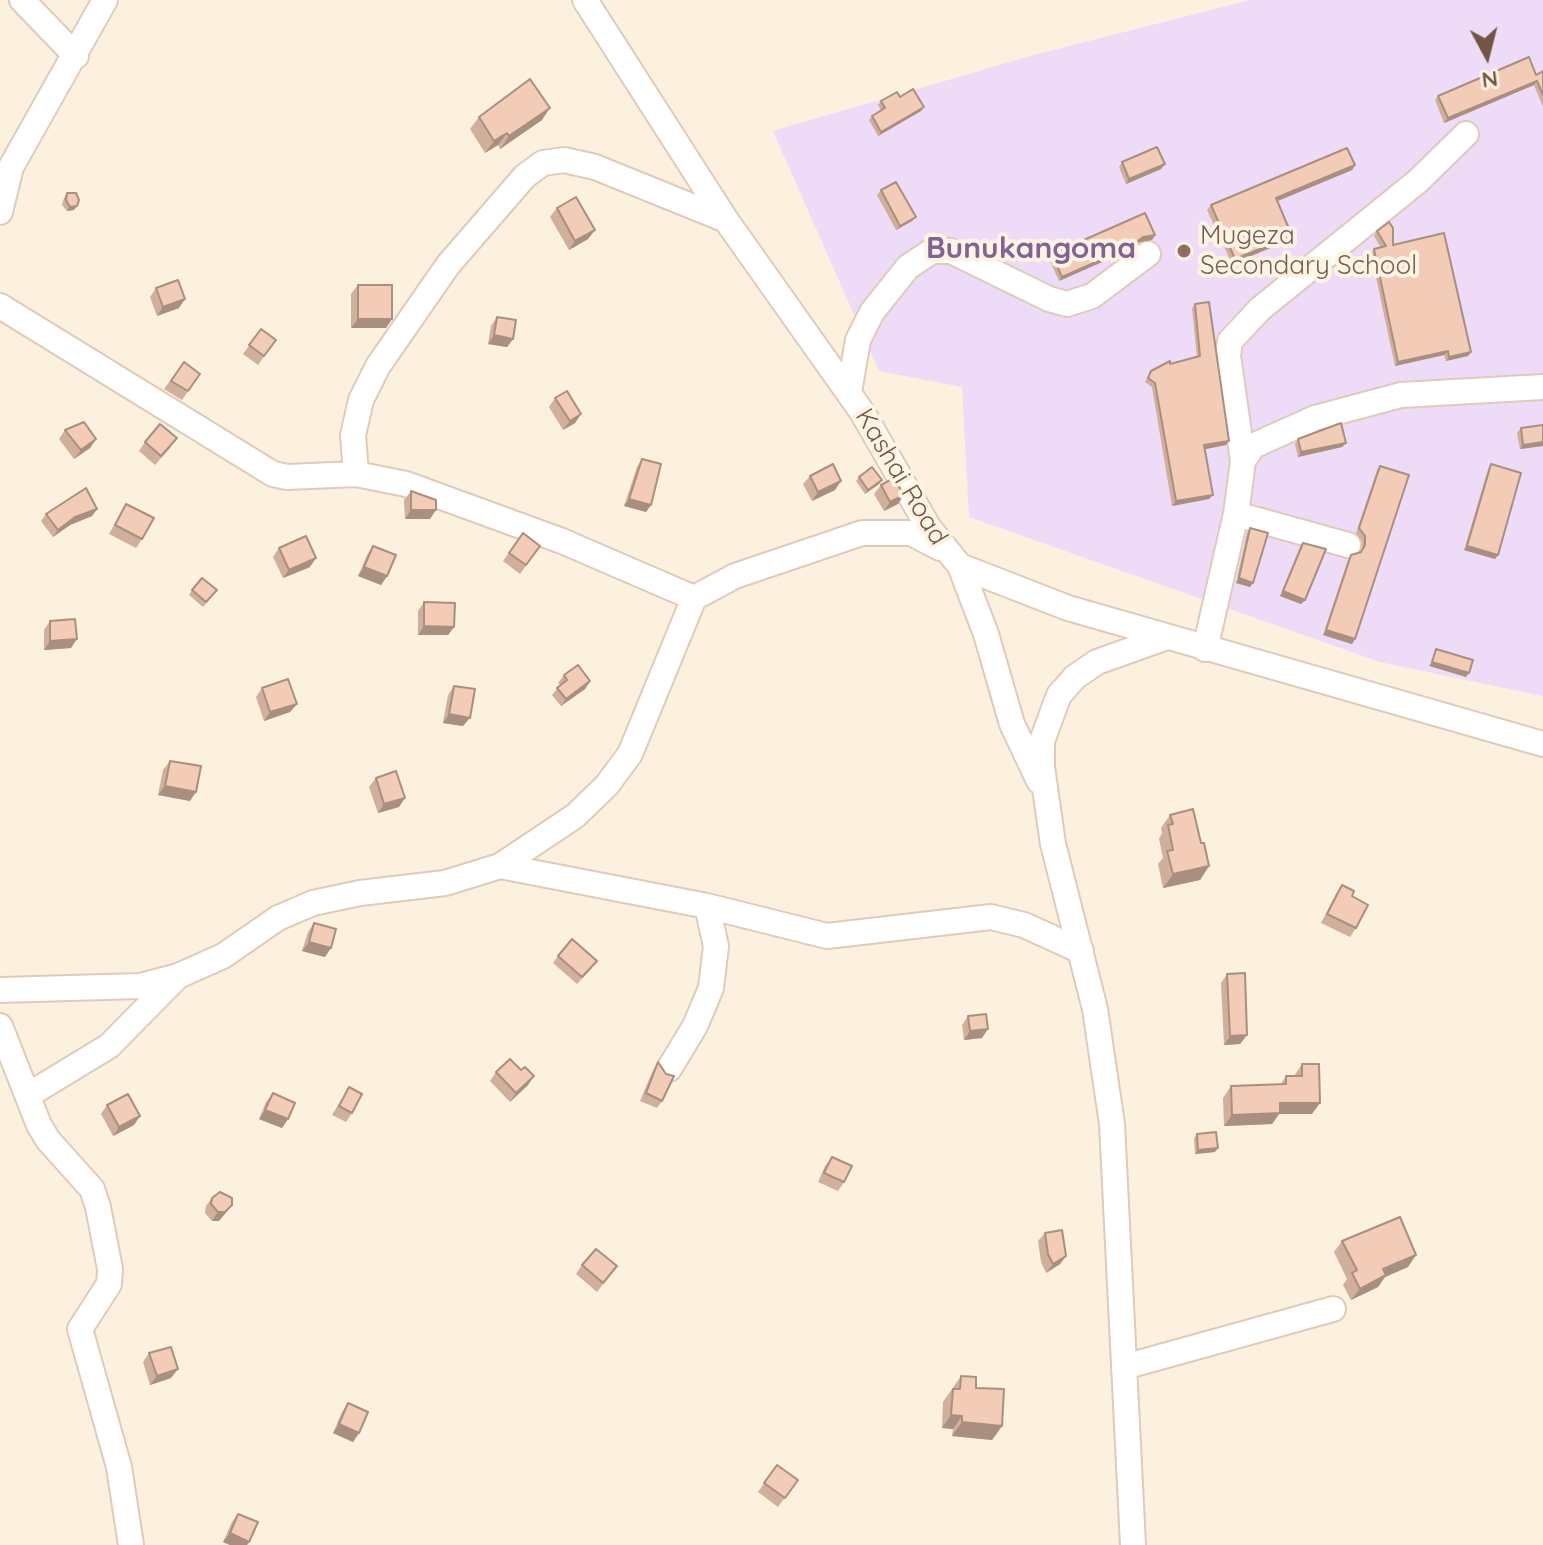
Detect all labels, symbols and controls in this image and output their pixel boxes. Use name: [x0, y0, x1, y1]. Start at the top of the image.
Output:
north arrow: [1447, 16, 1527, 96]
text: N: [1480, 65, 1500, 95]
place label: Mugeza Secondary School: [1200, 220, 1417, 282]
district label: Bunukangoma: [926, 231, 1136, 267]
marker: Mugeza Secondary School: [1175, 242, 1193, 260]
street label: Kashai Road: [848, 403, 954, 551]

